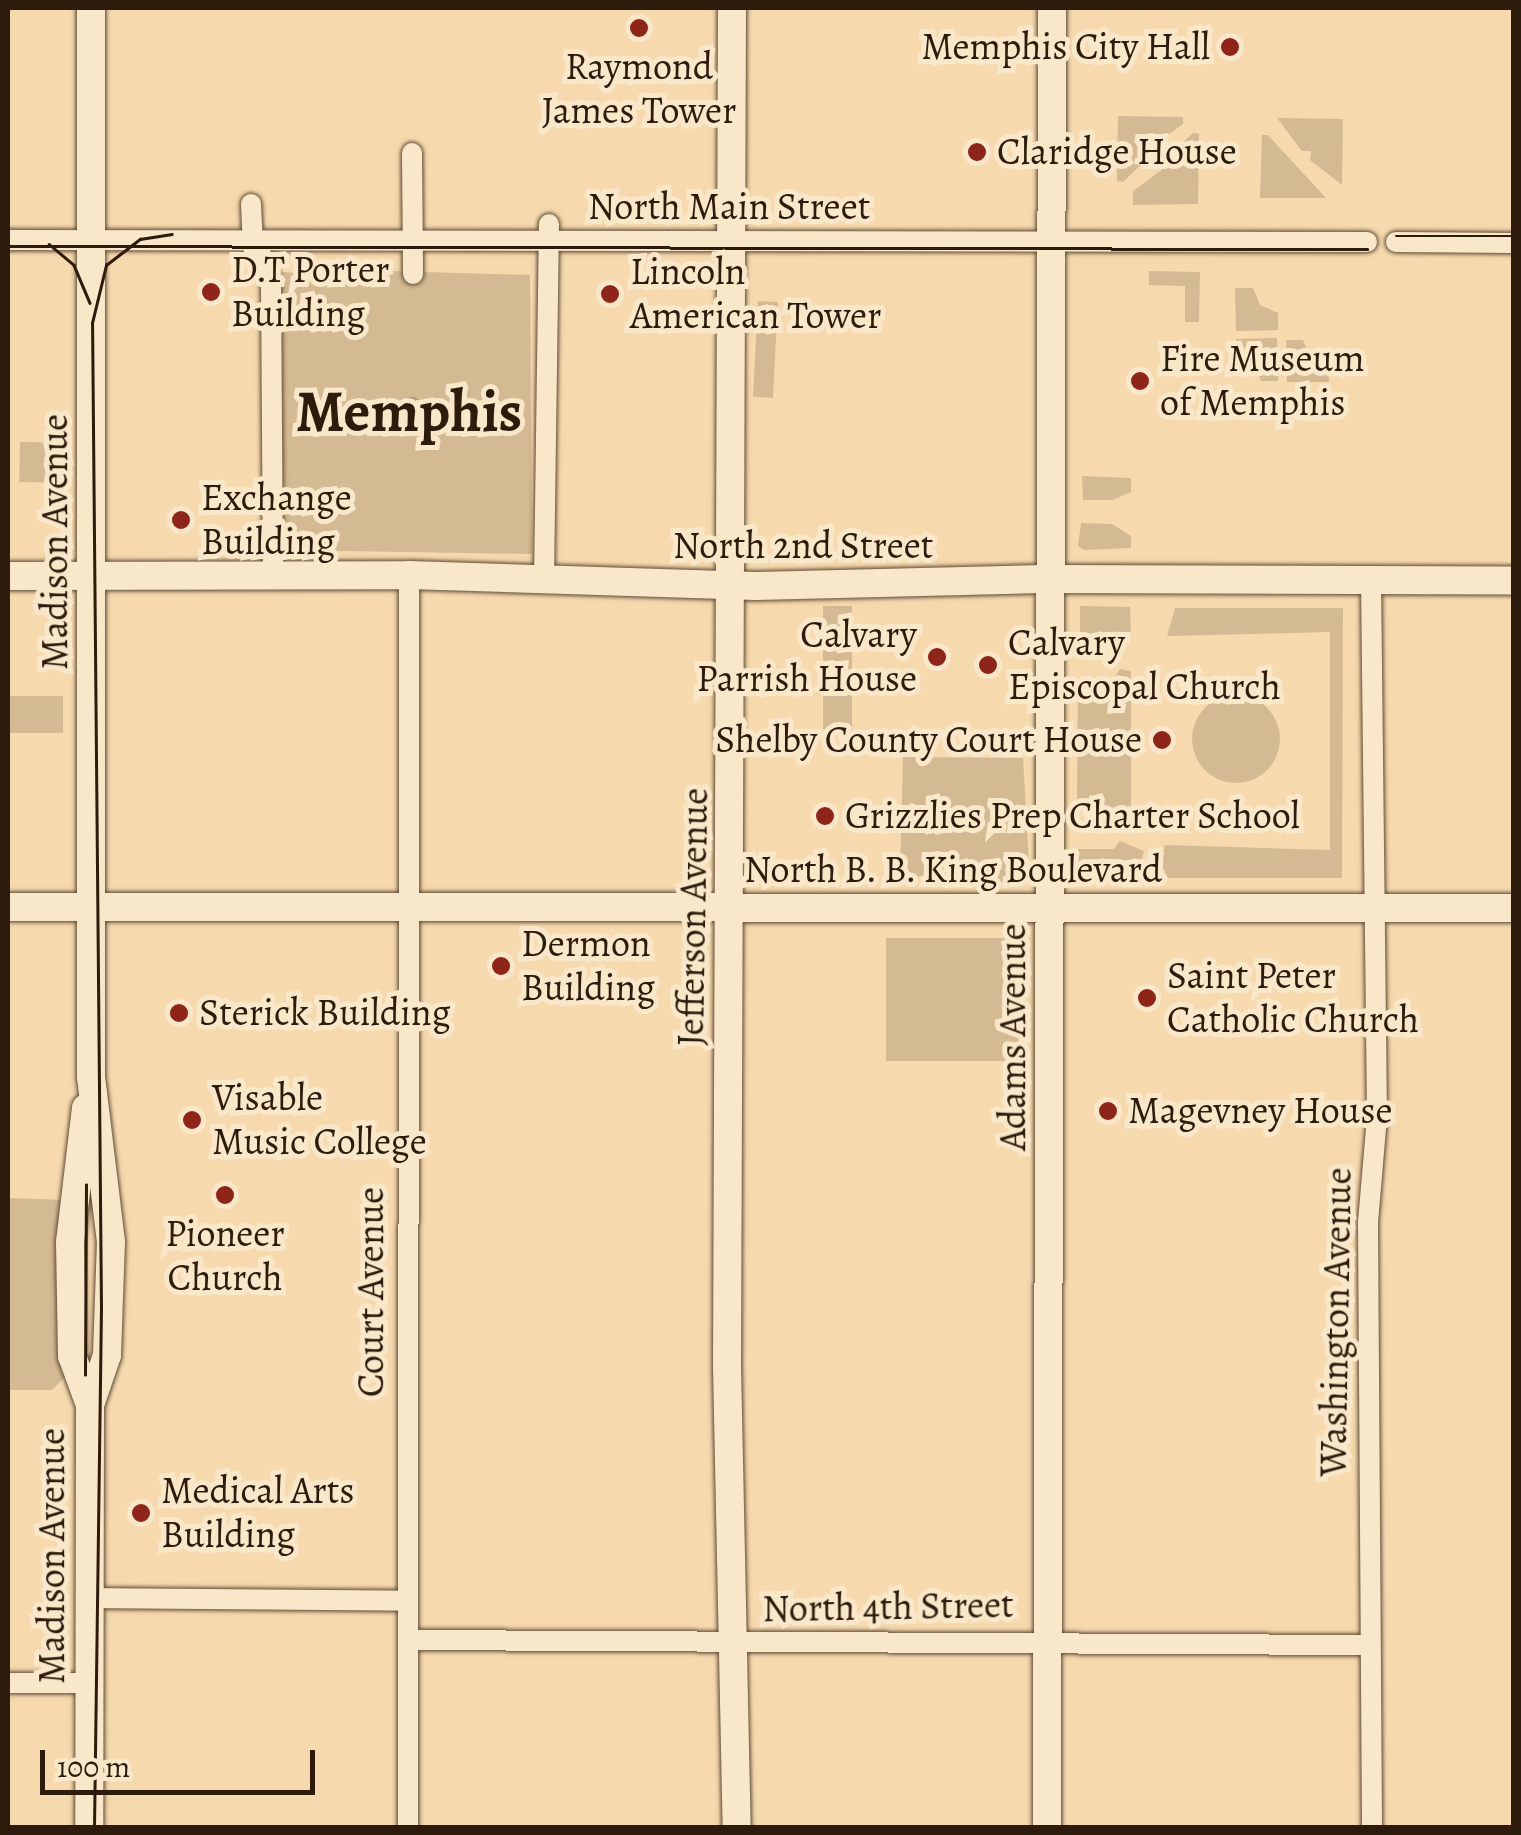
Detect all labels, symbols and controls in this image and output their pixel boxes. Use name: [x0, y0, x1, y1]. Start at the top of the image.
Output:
marker: Raymond James Tower: [628, 17, 650, 39]
place label: Memphis City Hall: [921, 24, 1210, 70]
marker: Memphis City Hall: [1219, 36, 1241, 58]
place label: Raymond James Tower: [542, 44, 736, 133]
place label: Claridge House: [997, 129, 1237, 175]
marker: Claridge House: [966, 141, 988, 163]
street label: North Main Street: [588, 184, 870, 230]
place label: D.T Porter Building: [231, 247, 389, 336]
place label: Lincoln American Tower: [630, 249, 882, 338]
marker: D.T Porter Building: [200, 281, 222, 303]
marker: Lincoln American Tower: [599, 283, 621, 305]
place label: Fire Museum of Memphis: [1160, 336, 1365, 426]
marker: Fire Museum of Memphis: [1129, 370, 1151, 392]
district label: Memphis: [296, 377, 522, 447]
street label: Madison Avenue: [32, 414, 78, 670]
place label: Exchange Building: [201, 475, 352, 564]
marker: Exchange Building: [170, 509, 192, 531]
street label: North 2nd Street: [673, 523, 933, 569]
place label: Calvary Parrish House: [697, 612, 917, 702]
place label: Calvary Episcopal Church: [1008, 620, 1281, 709]
marker: Calvary Parrish House: [926, 646, 948, 668]
marker: Calvary Episcopal Church: [977, 654, 999, 676]
place label: Shelby County Court House: [715, 717, 1142, 763]
marker: Shelby County Court House: [1151, 729, 1173, 751]
street label: Jefferson Avenue: [668, 787, 718, 1047]
place label: Grizzlies Prep Charter School: [845, 793, 1300, 839]
marker: Grizzlies Prep Charter School: [814, 805, 836, 827]
street label: North B. B. King Boulevard: [743, 847, 1163, 893]
place label: Dermon Building: [521, 921, 655, 1011]
street label: Adams Avenue: [990, 923, 1036, 1151]
place label: Saint Peter Catholic Church: [1167, 953, 1419, 1042]
marker: Dermon Building: [490, 955, 512, 977]
marker: Saint Peter Catholic Church: [1136, 987, 1158, 1009]
place label: Sterick Building: [199, 990, 451, 1036]
marker: Sterick Building: [168, 1002, 190, 1024]
place label: Visable Music College: [212, 1075, 427, 1164]
place label: Magevney House: [1128, 1088, 1392, 1134]
marker: Magevney House: [1097, 1100, 1119, 1122]
marker: Visable Music College: [181, 1109, 203, 1131]
street label: Washington Avenue: [1311, 1167, 1361, 1477]
marker: Pioneer Church: [214, 1184, 236, 1206]
street label: Court Avenue: [348, 1187, 394, 1397]
place label: Pioneer Church: [165, 1211, 285, 1300]
street label: Madison Avenue: [29, 1428, 75, 1684]
place label: Medical Arts Building: [161, 1468, 355, 1558]
marker: Medical Arts Building: [130, 1502, 152, 1524]
street label: North 4th Street: [762, 1582, 1014, 1632]
scale bar: [45, 1730, 320, 1792]
text: 100 m: [57, 1747, 130, 1787]

